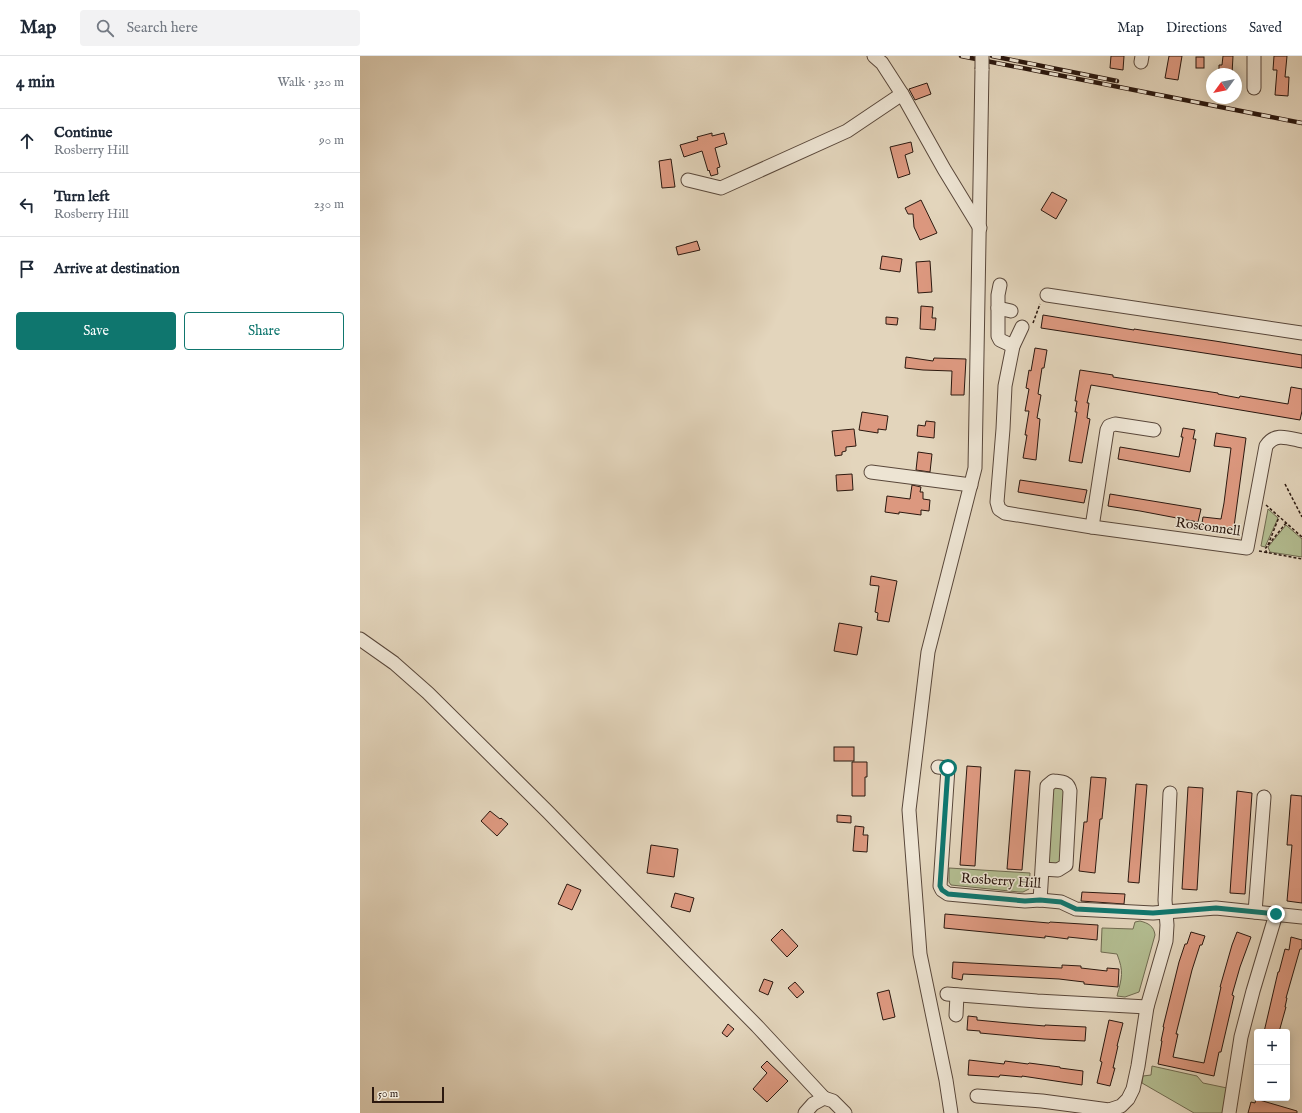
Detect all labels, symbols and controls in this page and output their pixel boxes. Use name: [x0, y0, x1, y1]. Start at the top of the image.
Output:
search box: [80, 10, 360, 46]
text: Map: [20, 16, 56, 40]
icon: search: [94, 17, 116, 39]
text: Search here: [126, 18, 198, 37]
text: Map: [1117, 19, 1144, 37]
text: Directions: [1166, 19, 1227, 37]
text: Saved: [1249, 19, 1282, 37]
north arrow: [1206, 68, 1242, 104]
text: 4 min: [16, 72, 55, 93]
text: Walk · 320 m: [278, 74, 344, 91]
text: Continue: [54, 123, 112, 142]
icon: ahead: [16, 130, 38, 152]
text: 90 m: [319, 132, 344, 149]
text: Rosberry Hill: [54, 142, 129, 159]
text: Turn left: [54, 187, 110, 206]
icon: left: [16, 194, 38, 216]
text: 230 m: [314, 196, 344, 213]
text: Rosberry Hill: [54, 206, 129, 223]
icon: arrive: [16, 258, 38, 280]
text: Arrive at destination: [54, 259, 180, 278]
button: Save: [16, 312, 176, 350]
button: Share: [184, 312, 344, 350]
street label: Rosconnell: [1174, 514, 1242, 540]
route start: [939, 759, 957, 777]
street label: Rosberry Hill: [960, 869, 1042, 893]
route end: [1267, 905, 1285, 923]
map controls: [1254, 1029, 1290, 1101]
button: +: [1254, 1029, 1290, 1065]
button: −: [1254, 1065, 1290, 1101]
scale bar: [372, 1085, 444, 1104]
text: 50 m: [378, 1087, 398, 1101]

